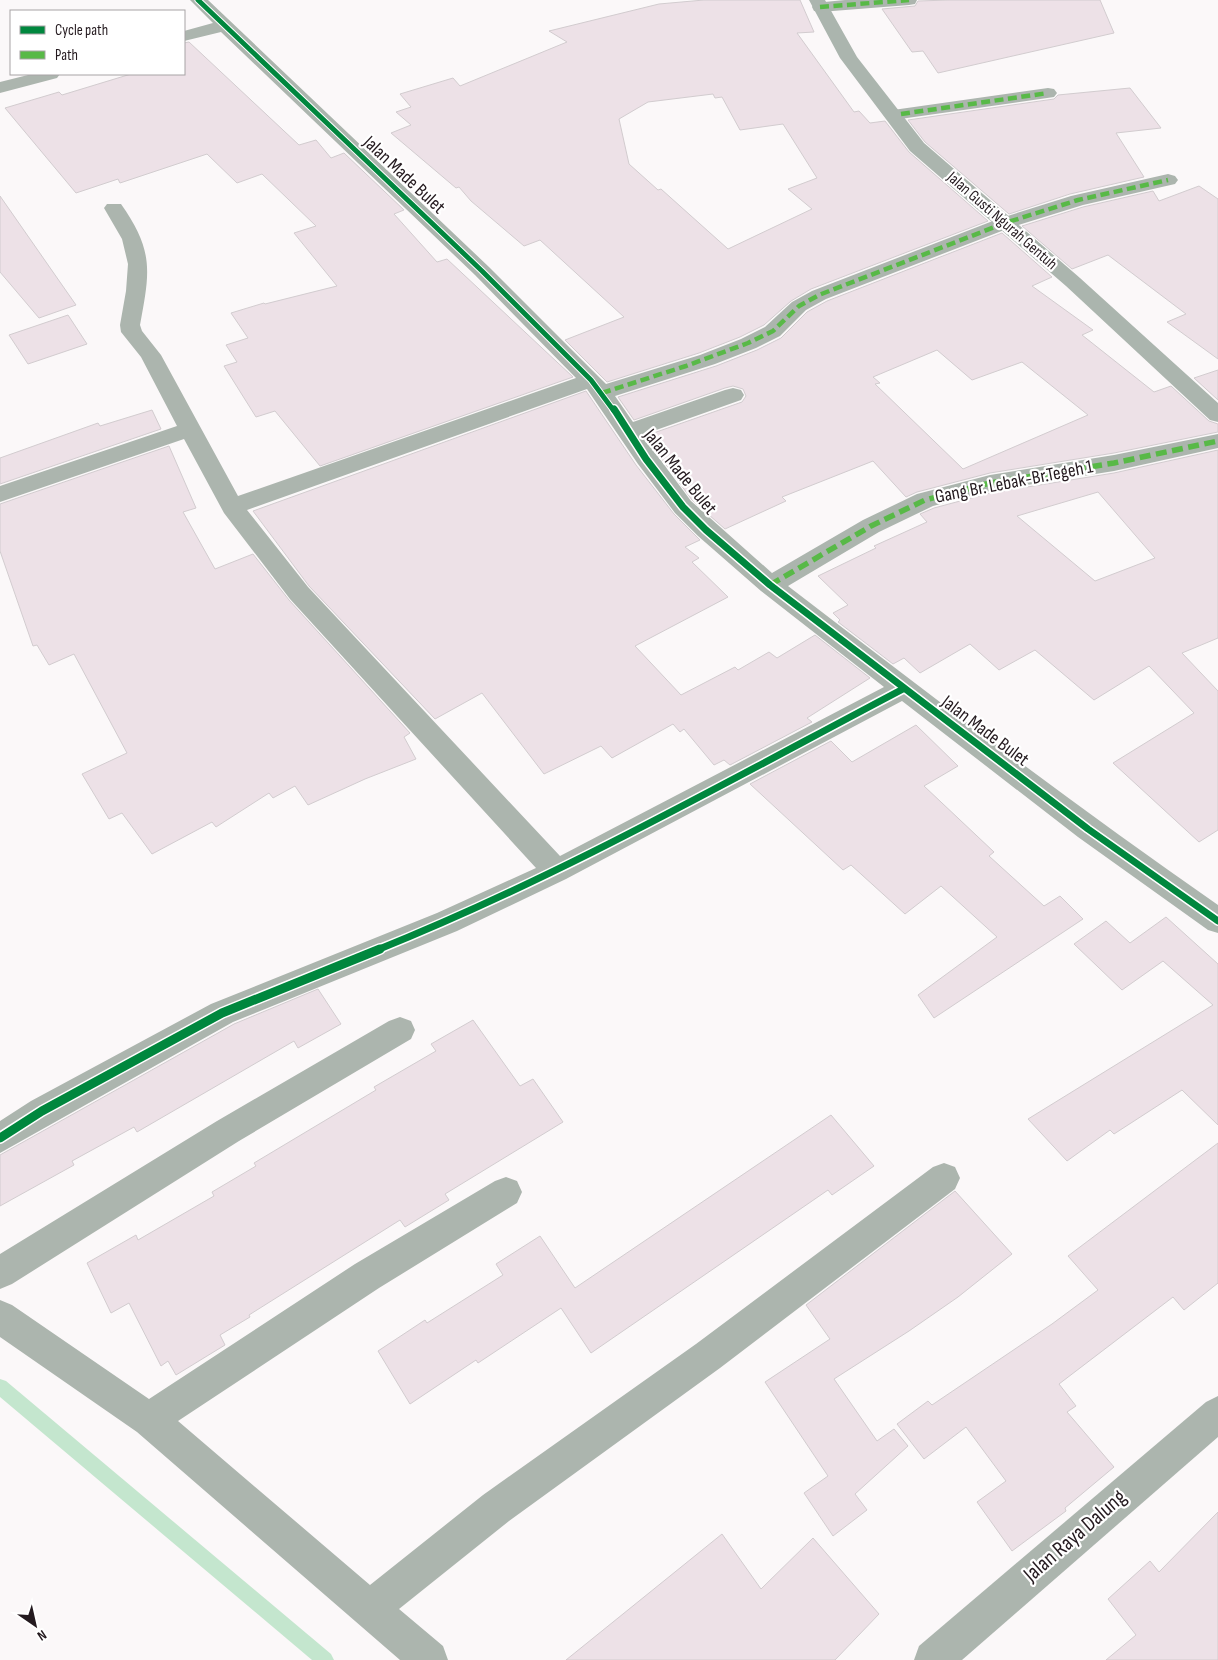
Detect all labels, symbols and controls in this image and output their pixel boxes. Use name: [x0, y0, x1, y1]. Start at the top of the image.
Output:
legend: [10, 10, 185, 75]
text: Cycle path: [55, 21, 108, 40]
text: Path: [55, 46, 78, 65]
street label: Jalan Made Bulet: [358, 131, 450, 219]
street label: Jalan Gusti Ngurah Gentuh: [942, 167, 1061, 274]
street label: Jalan Made Bulet: [638, 424, 722, 520]
street label: Gang Br. Lebak-Br.Tegeh 1: [933, 455, 1095, 509]
street label: Jalan Made Bulet: [936, 690, 1033, 772]
street label: Jalan Raya Dalung: [1017, 1484, 1132, 1589]
north arrow: [10, 1600, 60, 1650]
text: N: [34, 1626, 50, 1645]

